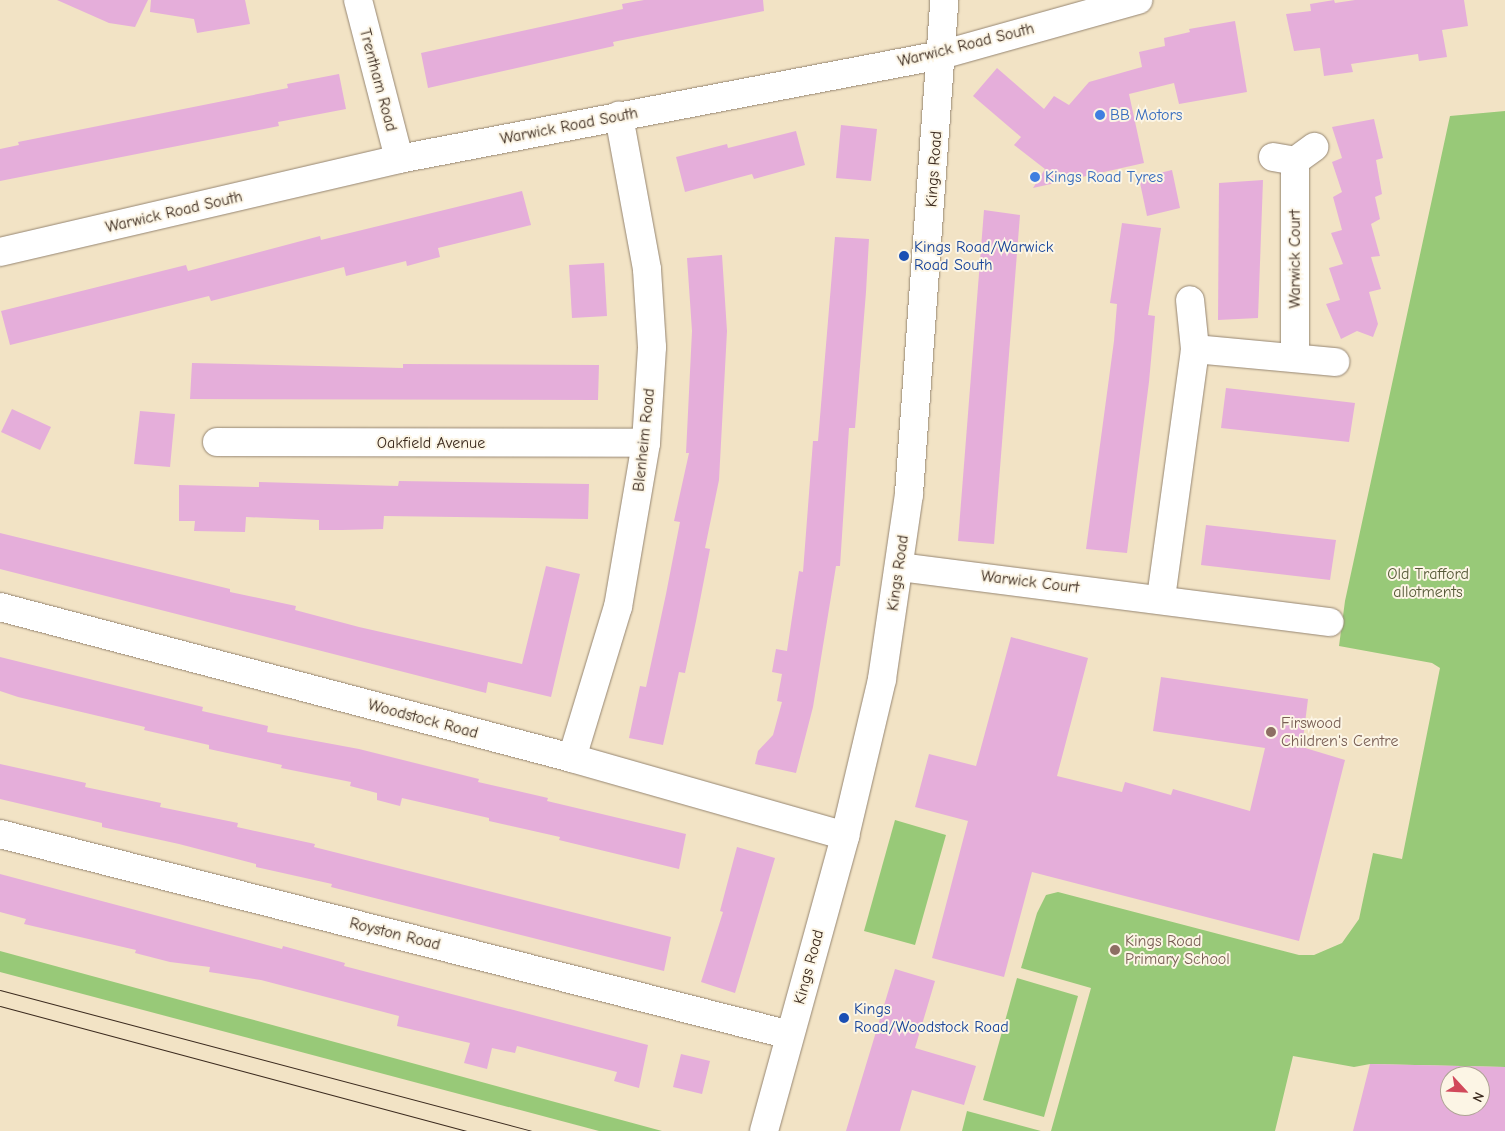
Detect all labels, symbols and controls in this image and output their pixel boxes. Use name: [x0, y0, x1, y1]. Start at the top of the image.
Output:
street label: Warwick Road South: [896, 19, 1036, 71]
street label: Trentham Road: [355, 26, 401, 134]
street label: Warwick Road South: [499, 103, 639, 149]
place label: BB Motors: [1110, 105, 1182, 125]
marker: BB Motors: [1094, 109, 1106, 121]
street label: Kings Road: [922, 130, 946, 208]
place label: Kings Road Tyres: [1045, 167, 1163, 187]
marker: Kings Road Tyres: [1029, 171, 1041, 183]
street label: Warwick Road South: [104, 187, 244, 237]
street label: Warwick Court: [1285, 210, 1305, 308]
place label: Kings Road/Warwick Road South: [914, 237, 1053, 275]
marker: Kings Road/Warwick Road South: [898, 250, 910, 262]
street label: Blenheim Road: [629, 387, 659, 493]
street label: Oakfield Avenue: [377, 433, 485, 453]
street label: Kings Road: [883, 534, 913, 612]
park label: Old Trafford allotments: [1387, 564, 1469, 602]
street label: Warwick Court: [980, 566, 1080, 598]
street label: Woodstock Road: [366, 695, 480, 743]
place label: Firswood Children's Centre: [1281, 713, 1398, 751]
marker: Firswood Children's Centre: [1265, 726, 1277, 738]
street label: Royston Road: [348, 913, 442, 955]
street label: Kings Road: [790, 928, 828, 1006]
place label: Kings Road Primary School: [1125, 931, 1230, 969]
marker: Kings Road Primary School: [1109, 944, 1121, 956]
place label: Kings Road/Woodstock Road: [854, 999, 1009, 1037]
marker: Kings Road/Woodstock Road: [838, 1012, 850, 1024]
north arrow: [1440, 1066, 1490, 1116]
text: N: [1469, 1089, 1488, 1105]

